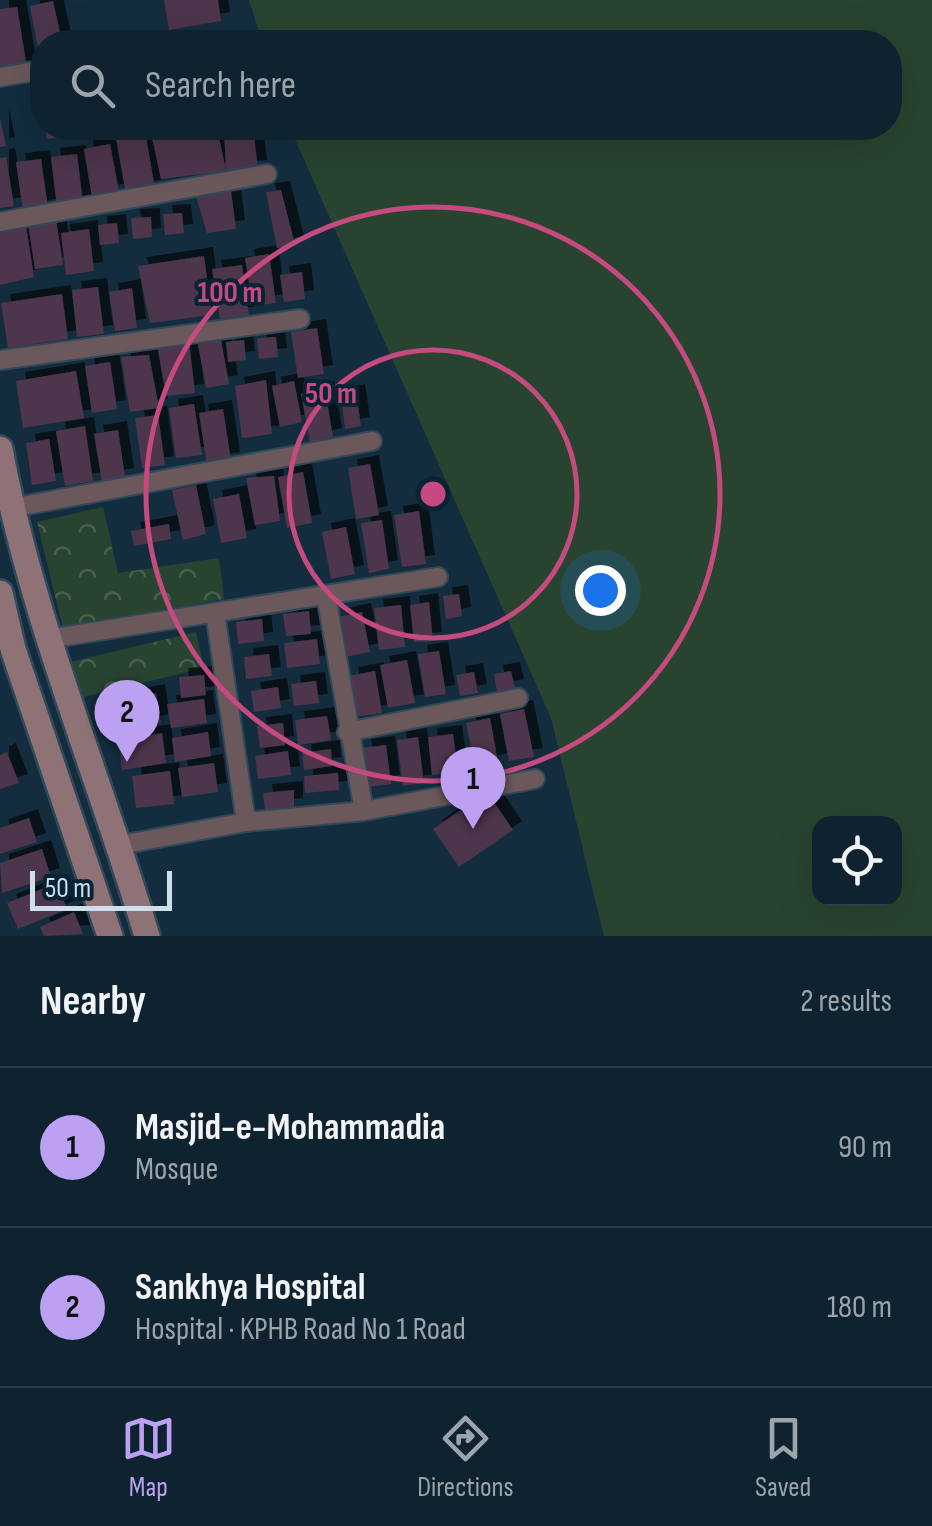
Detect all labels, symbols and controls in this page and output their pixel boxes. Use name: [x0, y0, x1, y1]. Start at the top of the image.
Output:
search box: [30, 30, 902, 140]
icon: search: [65, 58, 120, 113]
text: Search here: [145, 63, 296, 108]
text: 100 m: [198, 275, 262, 311]
text: 50 m: [305, 376, 357, 412]
centre of rings: [415, 476, 451, 512]
your location: [575, 565, 626, 616]
pin: 2: [94, 680, 160, 762]
pin: 1: [440, 746, 506, 829]
map controls: [812, 816, 902, 906]
button: locate: [812, 816, 902, 906]
scale bar: [30, 866, 172, 910]
text: 50 m: [45, 872, 91, 905]
text: Nearby: [40, 976, 146, 1027]
text: 2 results: [800, 982, 892, 1021]
text: Masjid-e-Mohammadia: [135, 1105, 445, 1150]
text: 1: [66, 1128, 79, 1167]
text: 90 m: [838, 1128, 892, 1167]
text: Mosque: [135, 1150, 218, 1189]
text: Sankhya Hospital: [135, 1265, 366, 1310]
text: 2: [65, 1288, 80, 1327]
text: 180 m: [827, 1288, 892, 1327]
text: Hospital · KPHB Road No 1 Road: [135, 1310, 466, 1349]
tab: Map: [121, 1411, 176, 1504]
tab: Directions: [417, 1411, 514, 1504]
tab: Saved: [755, 1411, 811, 1504]

